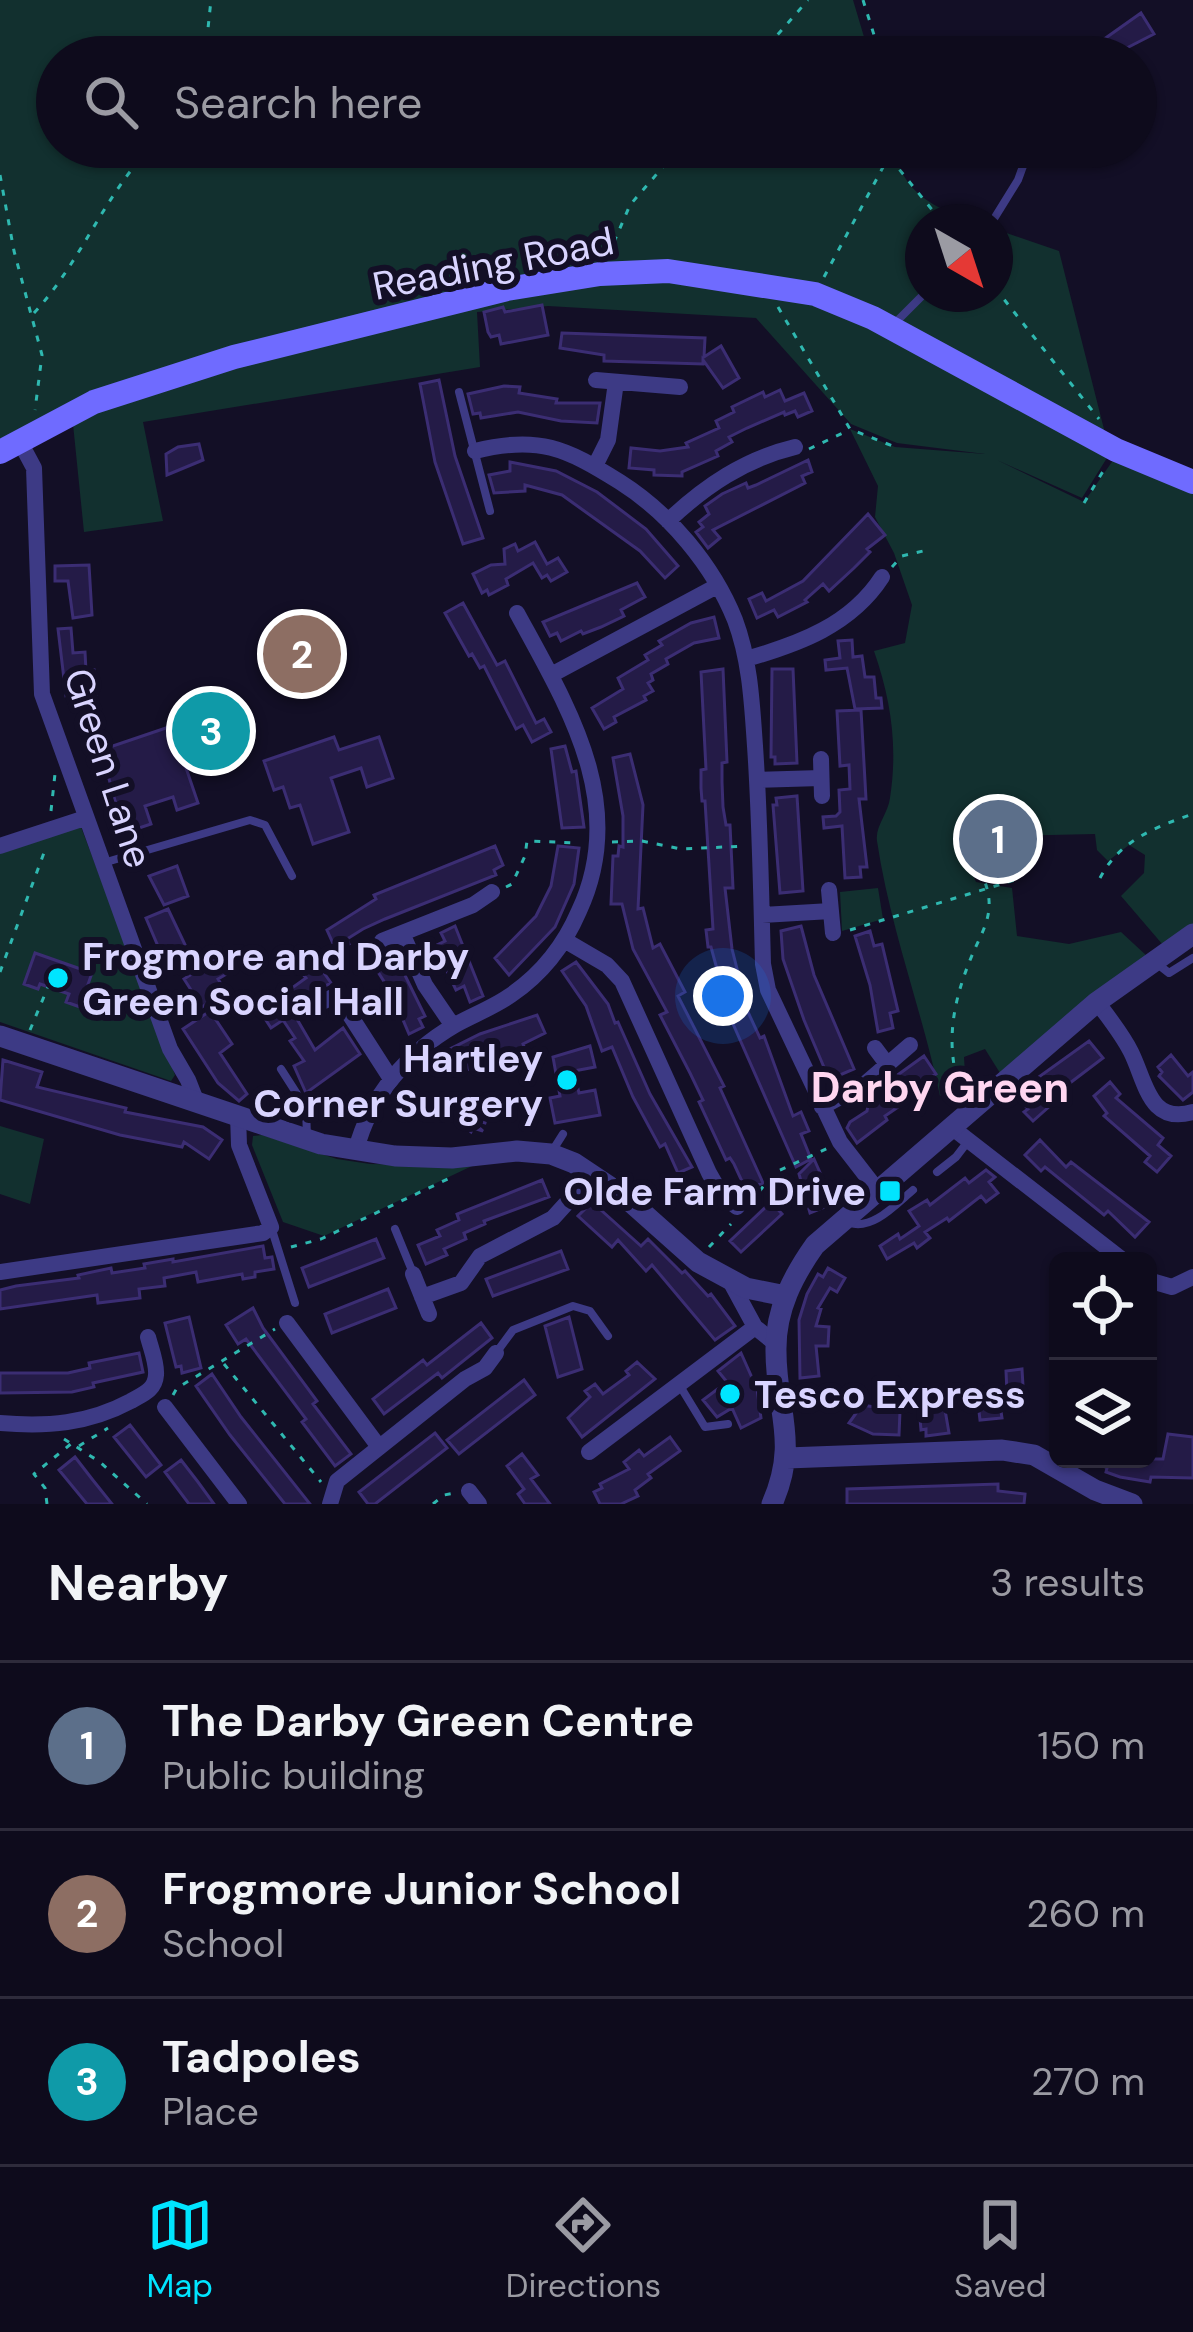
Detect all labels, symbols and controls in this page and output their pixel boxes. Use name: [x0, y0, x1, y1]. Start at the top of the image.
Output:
search box: [36, 36, 1157, 168]
icon: search: [78, 69, 144, 135]
text: Search here: [174, 73, 422, 132]
north arrow: [905, 204, 1013, 312]
street label: Reading Road: [368, 215, 618, 312]
pin: 2: [263, 609, 341, 699]
street label: Green Lane: [52, 662, 165, 874]
pin: 3: [172, 686, 250, 776]
pin: 1: [959, 794, 1037, 884]
place label: Frogmore and Darby Green Social Hall: [82, 931, 469, 1027]
marker: Frogmore and Darby Green Social Hall: [45, 965, 71, 991]
your location: [693, 966, 753, 1026]
place label: Hartley Corner Surgery: [253, 1033, 543, 1129]
district label: Darby Green: [811, 1060, 1069, 1115]
marker: Hartley Corner Surgery: [554, 1067, 580, 1093]
place label: Olde Farm Drive: [563, 1166, 866, 1217]
marker: Olde Farm Drive: [877, 1178, 903, 1204]
map controls: [1049, 1252, 1157, 1468]
button: locate: [1049, 1252, 1157, 1360]
button: layers: [1049, 1360, 1157, 1468]
place label: Tesco Express: [754, 1369, 1026, 1420]
marker: Tesco Express: [717, 1381, 743, 1407]
text: Nearby: [48, 1549, 229, 1616]
text: 3 results: [990, 1557, 1145, 1608]
text: The Darby Green Centre: [162, 1691, 694, 1750]
text: 1: [80, 1720, 94, 1771]
text: 150 m: [1037, 1720, 1145, 1771]
text: Public building: [162, 1750, 425, 1801]
text: Frogmore Junior School: [162, 1859, 681, 1918]
text: 2: [76, 1888, 98, 1939]
text: 260 m: [1026, 1888, 1145, 1939]
text: School: [162, 1918, 284, 1969]
text: Tadpoles: [162, 2027, 361, 2086]
text: 3: [75, 2056, 99, 2107]
text: 270 m: [1031, 2056, 1145, 2107]
text: Place: [162, 2086, 259, 2137]
tab: Map: [146, 2192, 213, 2307]
tab: Directions: [506, 2192, 661, 2307]
tab: Saved: [954, 2192, 1047, 2307]

